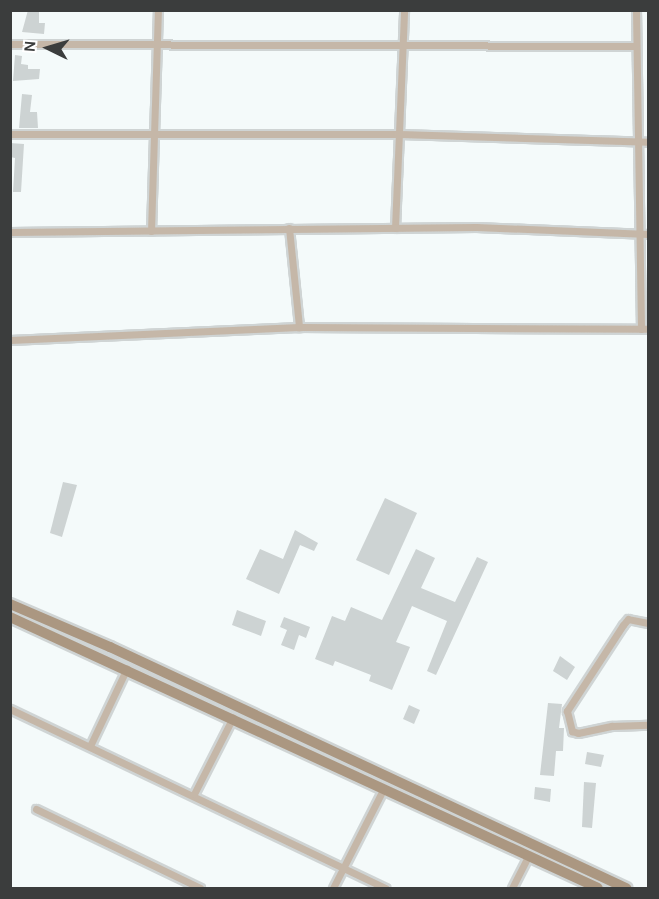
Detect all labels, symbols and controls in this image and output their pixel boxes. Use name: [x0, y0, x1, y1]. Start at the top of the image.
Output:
north arrow: [18, 18, 78, 78]
text: N: [20, 40, 40, 53]

